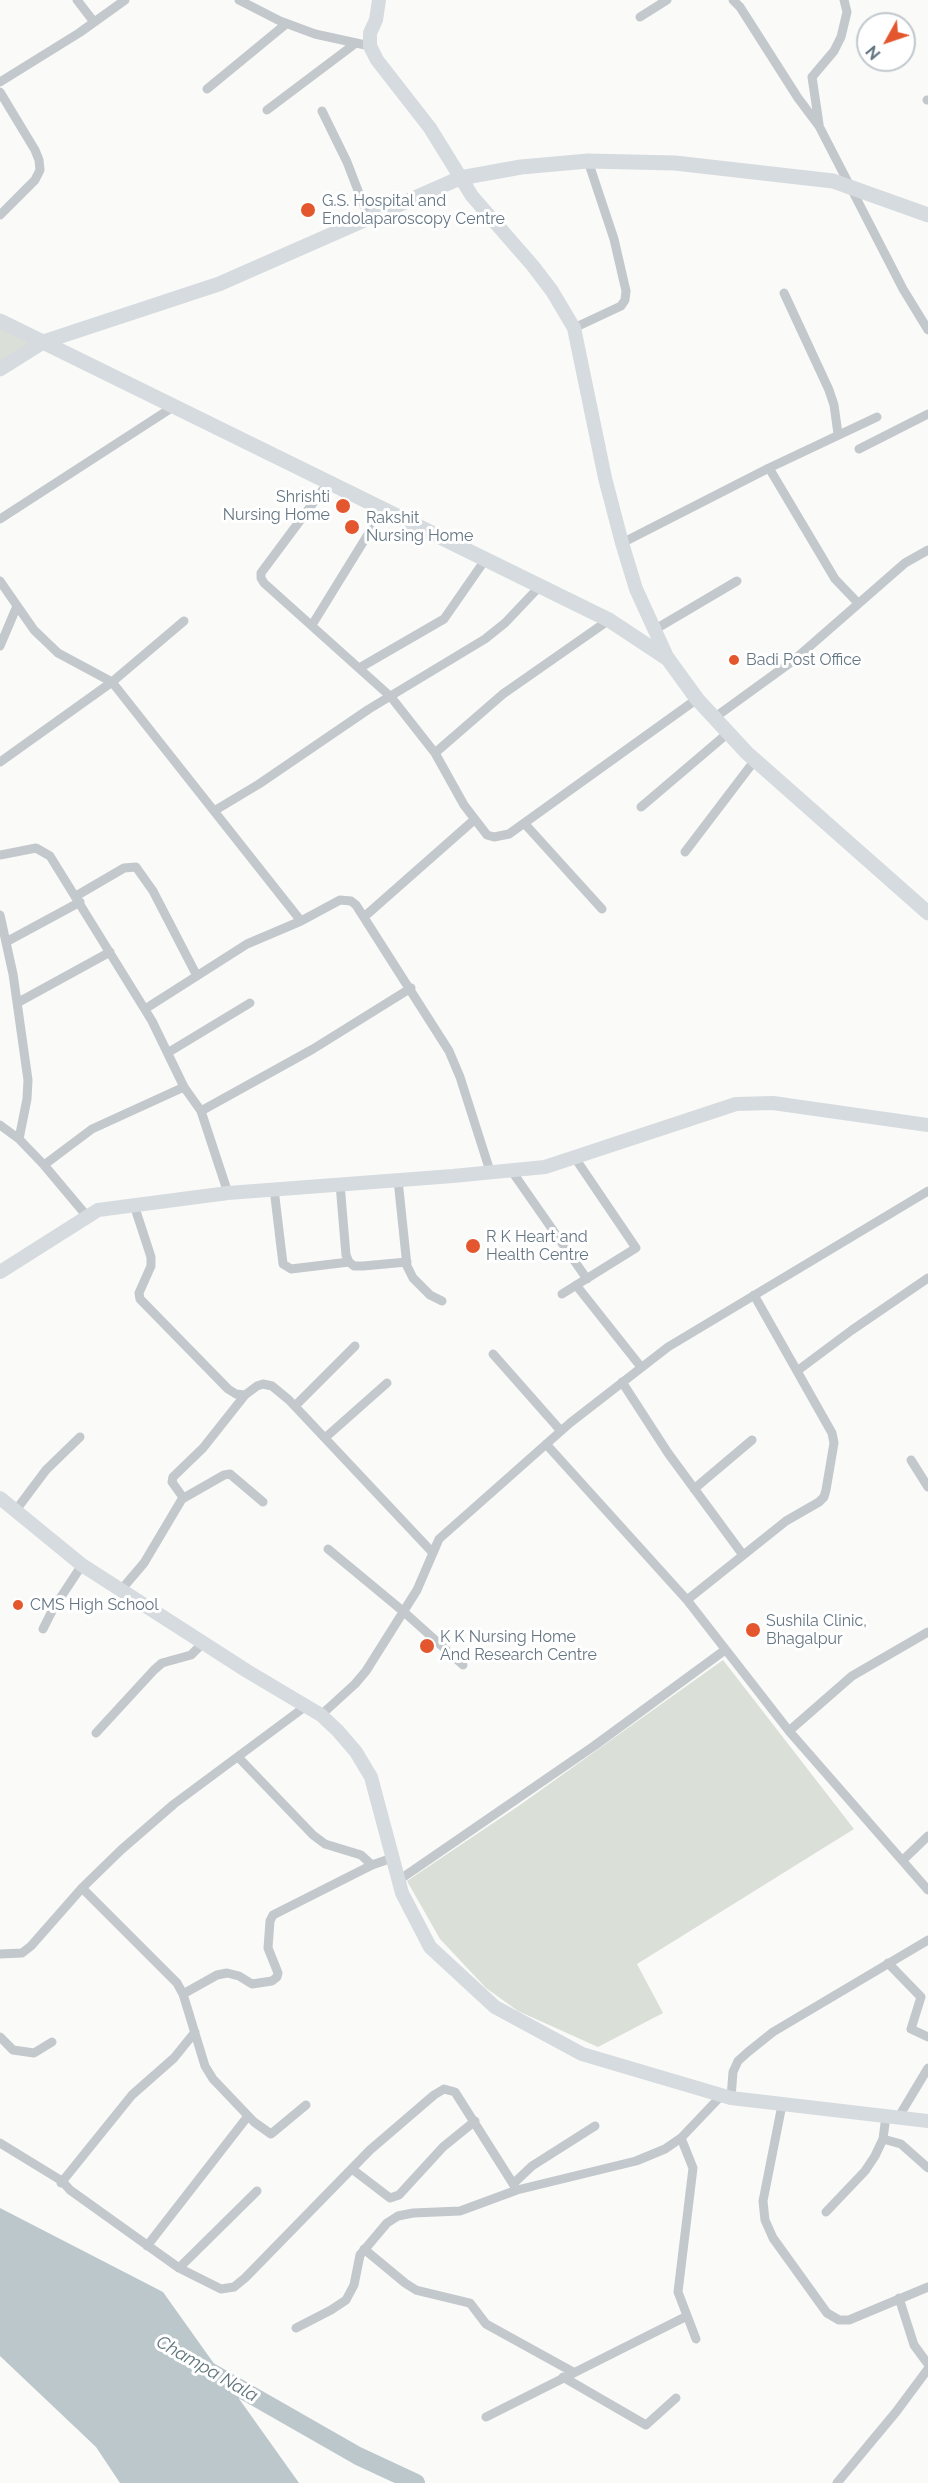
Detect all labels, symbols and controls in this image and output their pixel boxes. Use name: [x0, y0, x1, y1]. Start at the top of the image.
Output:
north arrow: [856, 12, 916, 72]
text: N: [862, 42, 885, 63]
place label: G.S. Hospital and Endolaparoscopy Centre: [322, 191, 505, 229]
marker: G.S. Hospital and Endolaparoscopy Centre: [299, 201, 317, 219]
place label: Shrishti Nursing Home: [223, 487, 330, 525]
marker: Shrishti Nursing Home: [334, 497, 352, 515]
place label: Rakshit Nursing Home: [366, 508, 473, 546]
marker: Rakshit Nursing Home: [343, 518, 361, 536]
place label: Badi Post Office: [746, 650, 861, 670]
marker: Badi Post Office: [727, 653, 741, 667]
place label: R K Heart and Health Centre: [486, 1227, 589, 1265]
marker: R K Heart and Health Centre: [464, 1237, 482, 1255]
place label: CMS High School: [30, 1595, 159, 1615]
marker: CMS High School: [11, 1598, 25, 1612]
place label: Sushila Clinic, Bhagalpur: [766, 1611, 867, 1649]
marker: Sushila Clinic, Bhagalpur: [744, 1621, 762, 1639]
place label: K K Nursing Home And Research Centre: [440, 1627, 597, 1665]
marker: K K Nursing Home And Research Centre: [418, 1637, 436, 1655]
water label: Champa Nala: [152, 2331, 262, 2407]

